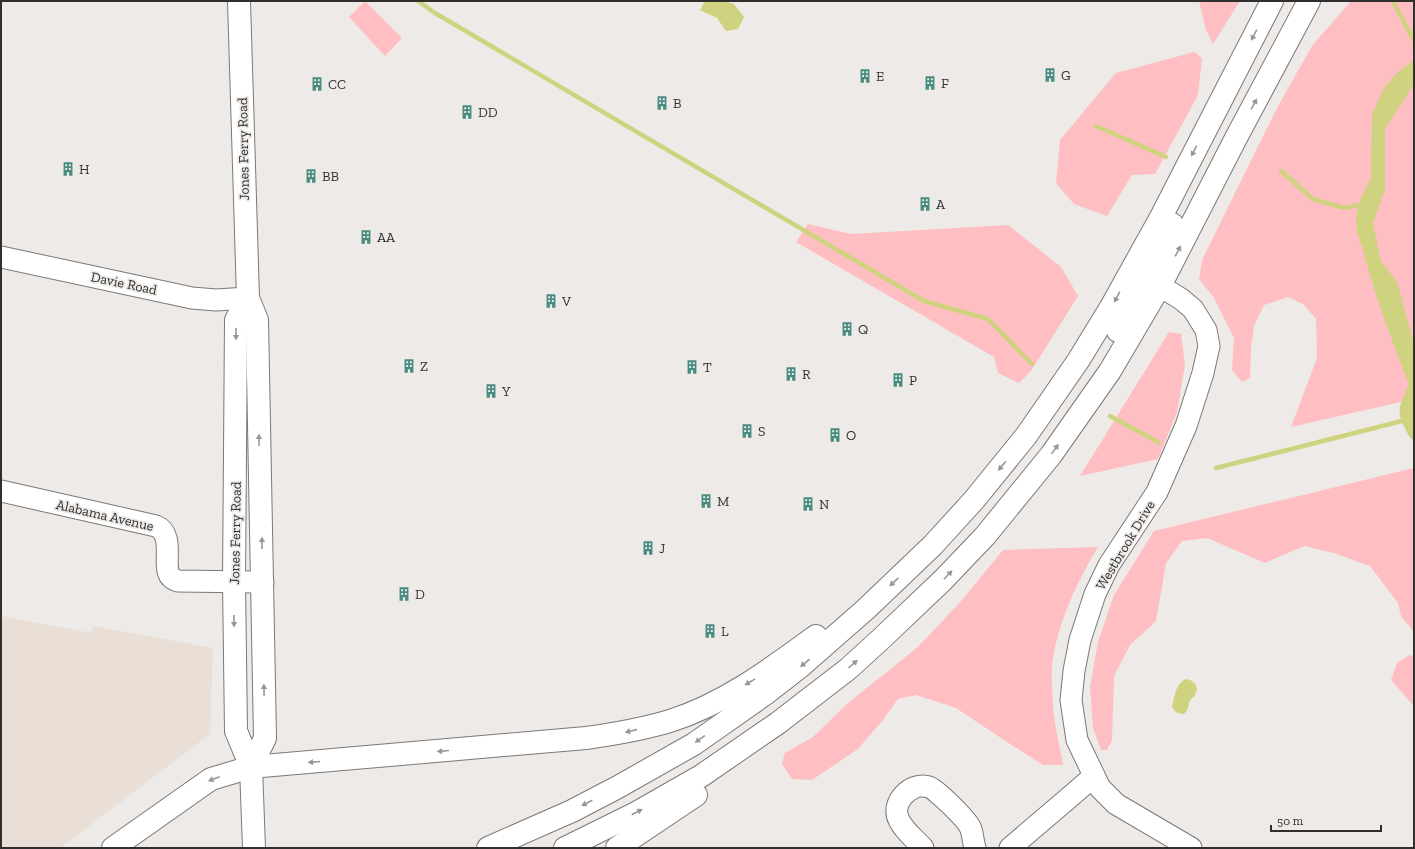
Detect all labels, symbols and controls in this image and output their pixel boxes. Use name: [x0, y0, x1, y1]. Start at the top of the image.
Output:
one-way arrow: [1251, 30, 1257, 41]
building icon: G: [1042, 67, 1058, 83]
place label: G: [1061, 67, 1071, 84]
building icon: E: [857, 68, 873, 84]
place label: E: [876, 68, 884, 85]
building icon: F: [922, 75, 938, 91]
place label: F: [941, 75, 949, 92]
building icon: CC: [309, 76, 325, 92]
place label: CC: [328, 76, 346, 93]
building icon: B: [654, 95, 670, 111]
place label: B: [673, 95, 681, 112]
street label: Jones Ferry Road: [234, 97, 253, 201]
one-way arrow: [1251, 98, 1257, 110]
building icon: DD: [459, 104, 475, 120]
place label: DD: [478, 104, 498, 121]
one-way arrow: [1191, 145, 1198, 157]
building icon: H: [60, 161, 76, 177]
place label: H: [79, 161, 90, 178]
building icon: BB: [303, 168, 319, 184]
place label: BB: [322, 168, 339, 185]
building icon: A: [917, 196, 933, 212]
place label: A: [936, 196, 946, 213]
building icon: AA: [358, 229, 374, 245]
place label: AA: [377, 229, 396, 246]
one-way arrow: [1175, 246, 1181, 257]
street label: Davie Road: [89, 268, 159, 299]
one-way arrow: [1114, 291, 1120, 303]
building icon: V: [543, 293, 559, 309]
place label: V: [561, 293, 572, 310]
building icon: Q: [839, 321, 855, 337]
place label: Q: [858, 321, 868, 338]
one-way arrow: [233, 328, 239, 341]
building icon: Z: [401, 358, 417, 374]
place label: Z: [420, 358, 428, 375]
building icon: T: [684, 359, 700, 375]
place label: T: [703, 359, 712, 376]
building icon: R: [783, 366, 799, 382]
place label: R: [802, 366, 811, 383]
building icon: P: [890, 372, 906, 388]
place label: P: [909, 372, 917, 389]
building icon: Y: [483, 383, 499, 399]
place label: Y: [501, 383, 511, 400]
building icon: S: [739, 423, 755, 439]
place label: S: [758, 423, 765, 440]
building icon: O: [827, 427, 843, 443]
place label: O: [846, 427, 856, 444]
one-way arrow: [256, 434, 263, 446]
one-way arrow: [1051, 444, 1059, 455]
one-way arrow: [997, 461, 1006, 472]
street label: Jones Ferry Road: [226, 481, 245, 585]
building icon: M: [698, 493, 714, 509]
place label: M: [717, 493, 729, 510]
street label: Alabama Avenue: [54, 496, 156, 535]
building icon: N: [800, 496, 816, 512]
place label: N: [819, 496, 829, 513]
street label: Westbrook Drive: [1092, 497, 1159, 593]
one-way arrow: [259, 536, 265, 549]
building icon: J: [640, 540, 656, 556]
place label: J: [659, 540, 665, 557]
one-way arrow: [943, 570, 952, 580]
one-way arrow: [890, 577, 899, 586]
building icon: D: [396, 586, 412, 602]
place label: D: [415, 586, 425, 603]
one-way arrow: [231, 615, 237, 628]
building icon: L: [702, 623, 718, 639]
place label: L: [721, 623, 729, 640]
one-way arrow: [800, 658, 810, 667]
one-way arrow: [848, 659, 858, 669]
one-way arrow: [745, 678, 755, 686]
one-way arrow: [261, 683, 267, 696]
one-way arrow: [624, 728, 637, 734]
one-way arrow: [695, 735, 705, 743]
one-way arrow: [437, 748, 449, 754]
one-way arrow: [308, 759, 320, 765]
one-way arrow: [208, 776, 220, 782]
one-way arrow: [581, 800, 593, 806]
scale bar: [1271, 807, 1381, 833]
one-way arrow: [631, 809, 643, 816]
text: 50 m: [1277, 814, 1304, 828]

